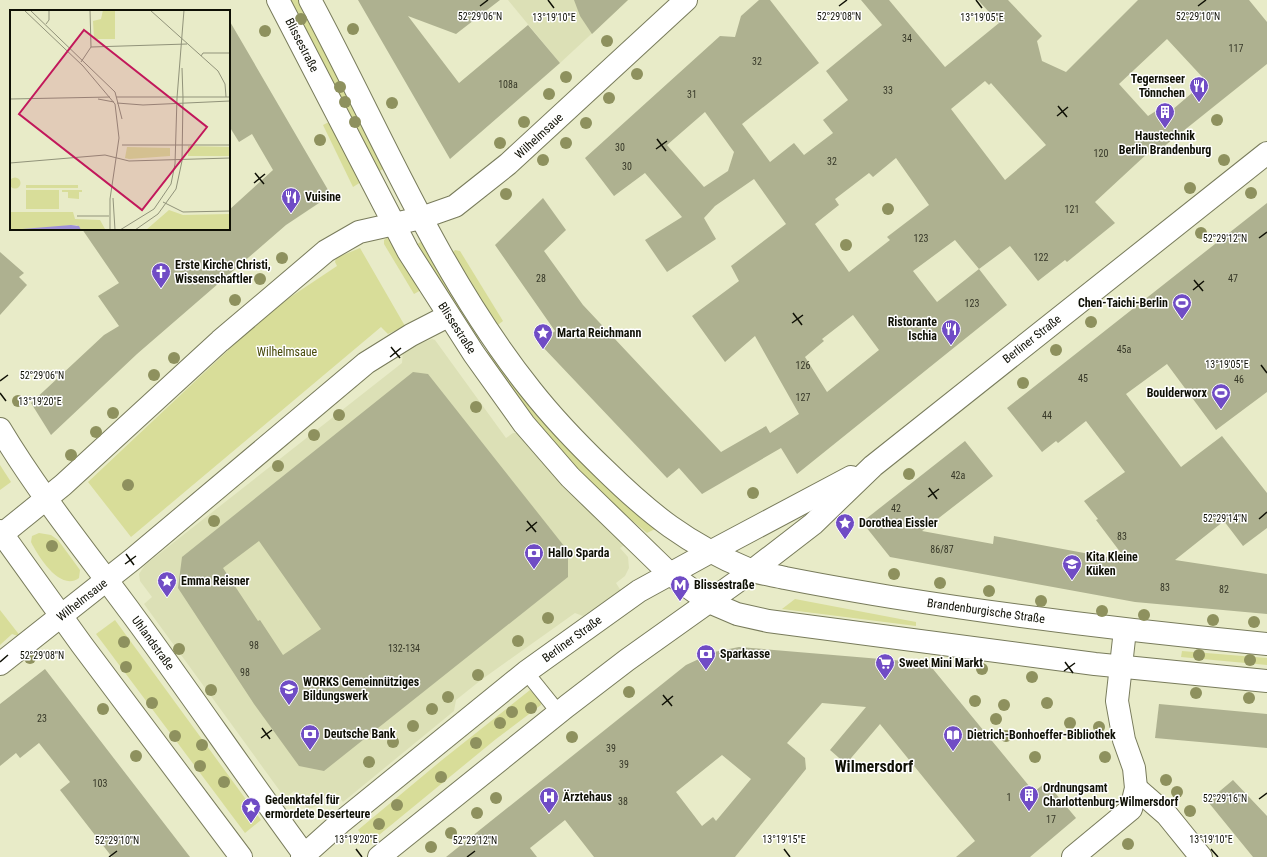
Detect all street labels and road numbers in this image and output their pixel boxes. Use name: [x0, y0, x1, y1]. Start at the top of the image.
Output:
street label: Blissestraße: [282, 16, 322, 75]
street label: Wilhelmsaue: [512, 110, 566, 162]
street label: Blissestraße: [435, 300, 479, 357]
street label: Berliner Straße: [1000, 312, 1064, 366]
street label: Wilhelmsaue: [54, 576, 110, 624]
street label: Brandenburgische Straße: [926, 596, 1046, 626]
street label: Uhlandstraße: [129, 613, 177, 673]
street label: Berliner Straße: [540, 613, 605, 665]

